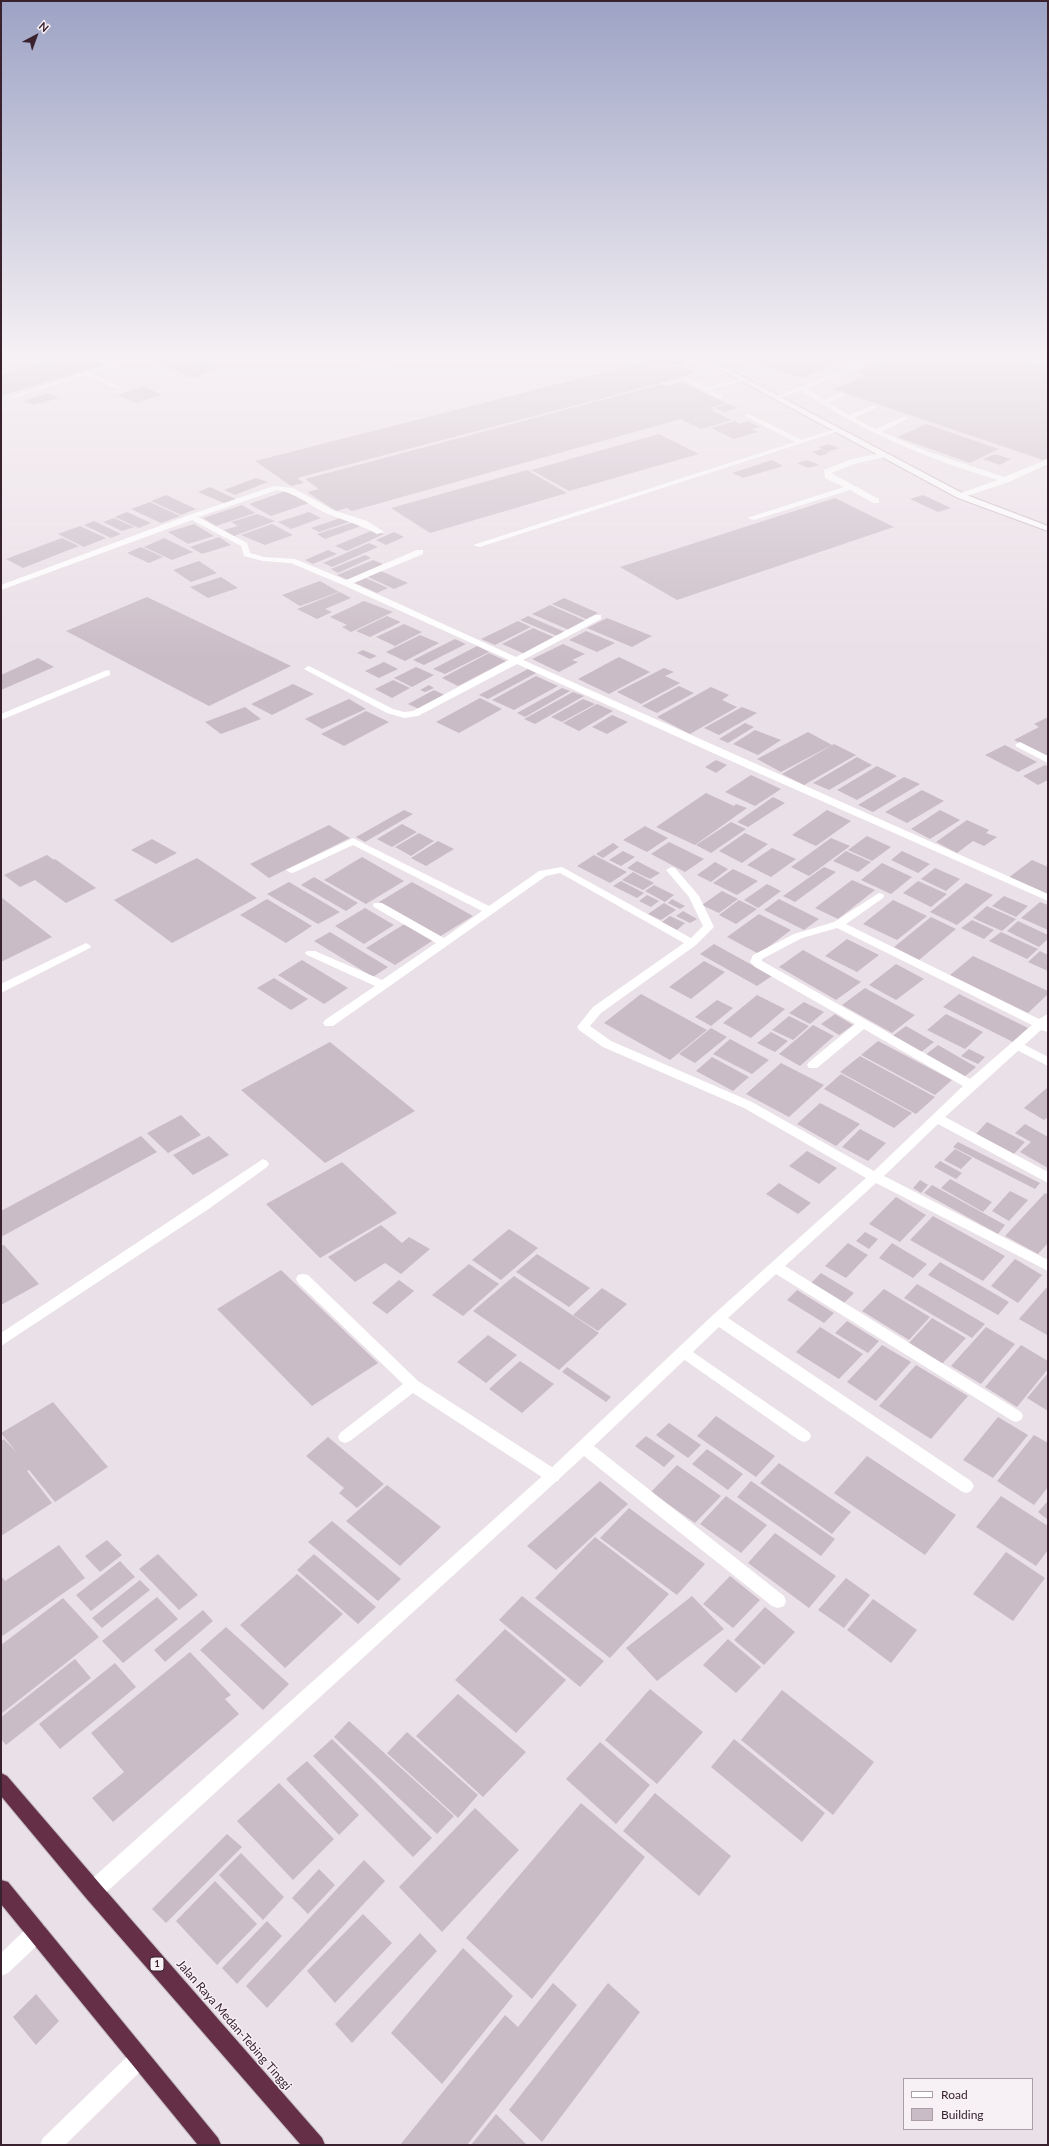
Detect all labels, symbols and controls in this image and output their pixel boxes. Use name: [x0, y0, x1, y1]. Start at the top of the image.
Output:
north arrow: [16, 16, 56, 56]
text: N: [37, 19, 52, 34]
road number: 1: [150, 1957, 164, 1971]
street label: Jalan Raya Medan-Tebing Tinggi: [174, 1957, 294, 2093]
legend: [903, 2078, 1033, 2130]
text: Road: [941, 2087, 968, 2102]
text: Building: [941, 2107, 984, 2122]

